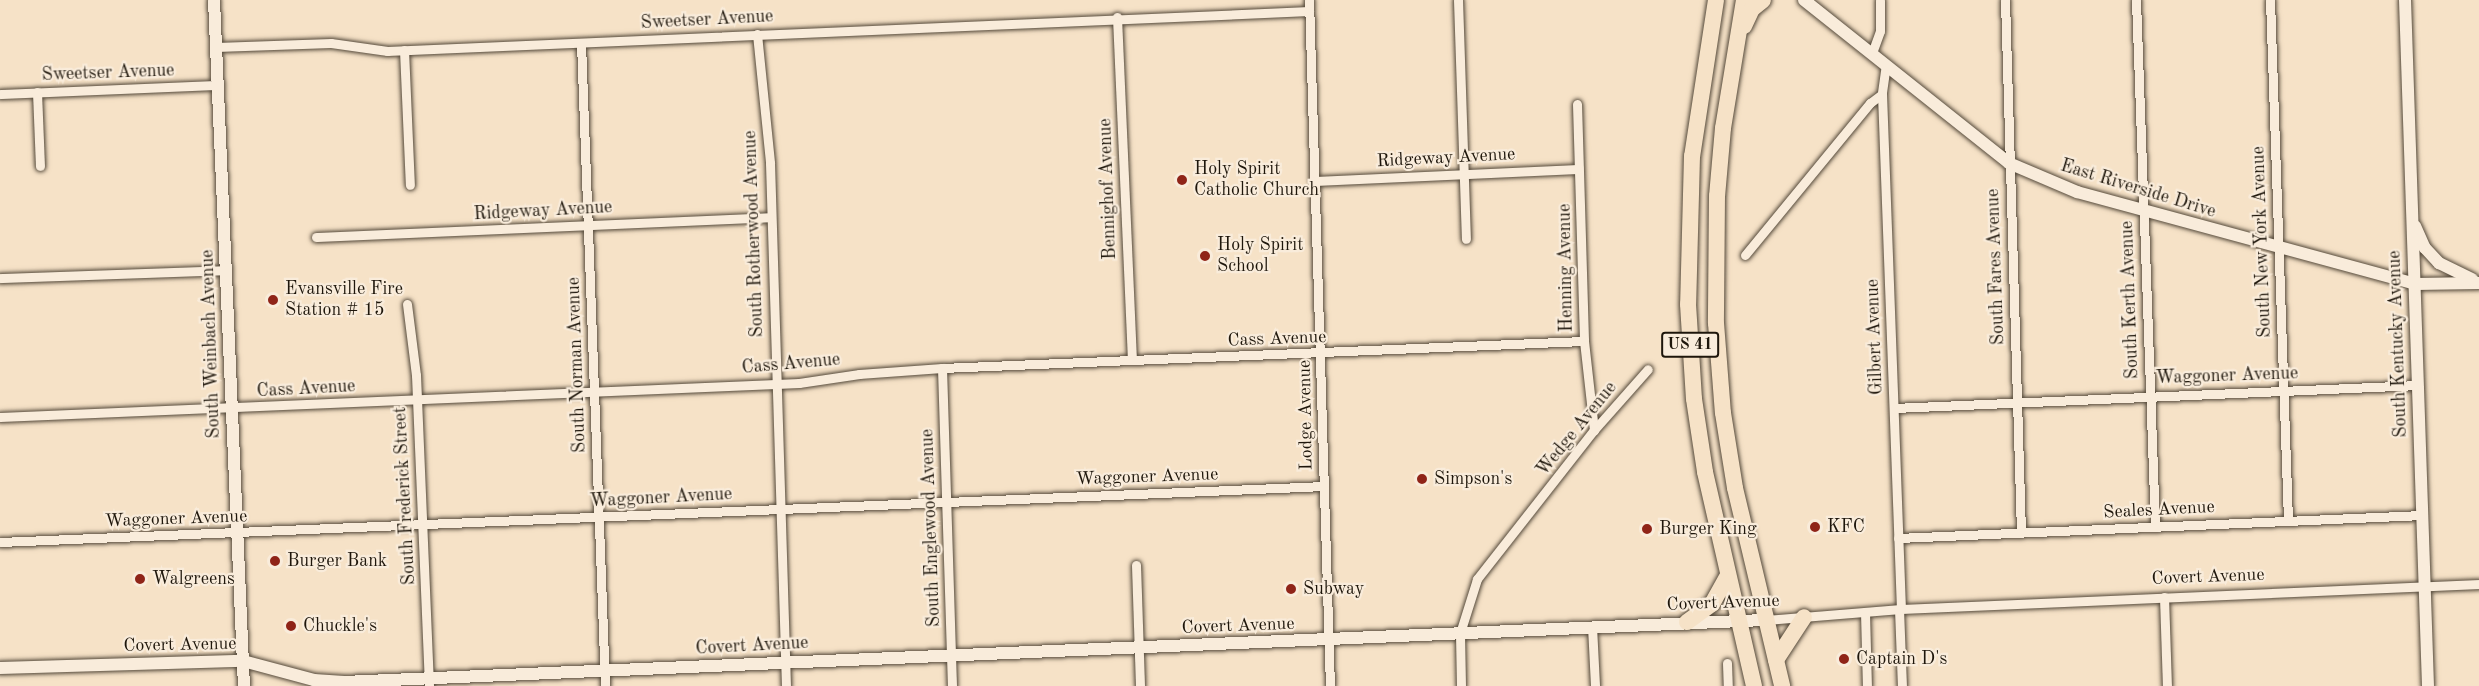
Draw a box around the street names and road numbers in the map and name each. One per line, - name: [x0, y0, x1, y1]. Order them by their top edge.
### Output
- street label: Sweetser Avenue: [640, 6, 774, 34]
- street label: Sweetser Avenue: [41, 60, 175, 86]
- street label: Bennighof Avenue: [1095, 118, 1121, 260]
- street label: South Rotherwood Avenue: [740, 130, 768, 338]
- street label: Ridgeway Avenue: [1376, 144, 1516, 172]
- street label: South New York Avenue: [2248, 146, 2276, 338]
- street label: East Riverside Drive: [2058, 155, 2218, 223]
- street label: South Fares Avenue: [1982, 188, 2010, 346]
- street label: Ridgeway Avenue: [473, 197, 613, 225]
- street label: Henning Avenue: [1554, 204, 1578, 332]
- street label: South Kerth Avenue: [2116, 220, 2144, 380]
- street label: South Weinbach Avenue: [197, 249, 225, 439]
- street label: South Kentucky Avenue: [2384, 250, 2412, 438]
- street label: South Norman Avenue: [563, 277, 591, 453]
- street label: Gilbert Avenue: [1862, 279, 1888, 395]
- street label: Cass Avenue: [1227, 326, 1327, 352]
- road number: US 41: [1660, 332, 1720, 358]
- street label: Cass Avenue: [741, 349, 841, 379]
- street label: Lodge Avenue: [1294, 360, 1318, 470]
- street label: Waggoner Avenue: [2155, 363, 2299, 389]
- street label: Cass Avenue: [256, 376, 356, 402]
- street label: Wedge Avenue: [1532, 377, 1622, 481]
- street label: South Frederick Street: [390, 406, 420, 586]
- street label: South Englewood Avenue: [917, 428, 945, 628]
- street label: Waggoner Avenue: [1075, 464, 1219, 490]
- street label: Waggoner Avenue: [589, 483, 733, 513]
- street label: Seales Avenue: [2103, 496, 2215, 524]
- street label: Waggoner Avenue: [104, 506, 248, 532]
- street label: Covert Avenue: [2151, 564, 2265, 590]
- street label: Covert Avenue: [1666, 590, 1780, 616]
- street label: Covert Avenue: [1181, 613, 1295, 639]
- street label: Covert Avenue: [695, 632, 809, 660]
- street label: Covert Avenue: [123, 633, 237, 657]

